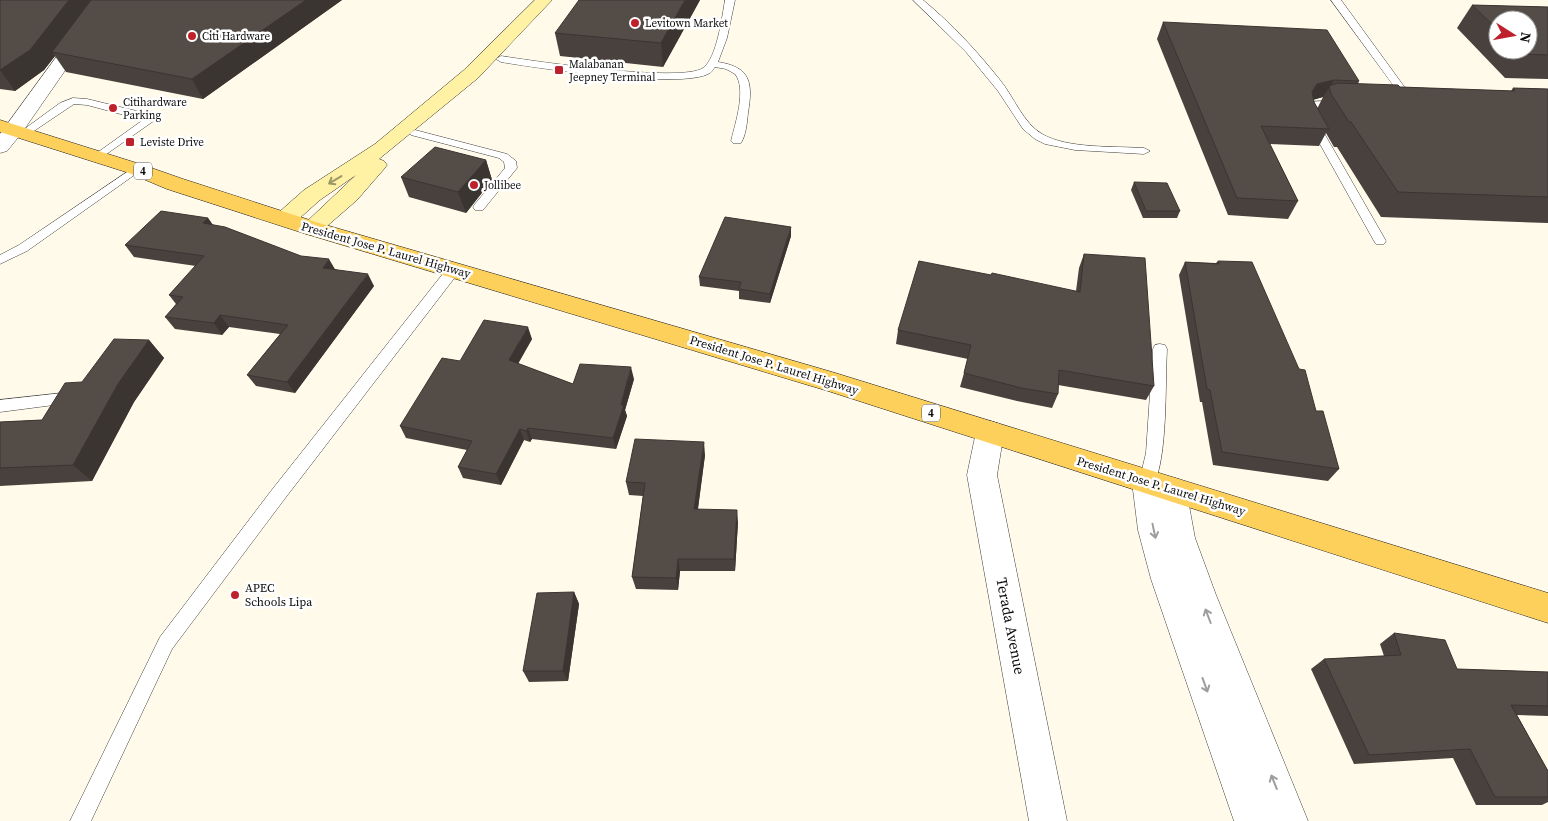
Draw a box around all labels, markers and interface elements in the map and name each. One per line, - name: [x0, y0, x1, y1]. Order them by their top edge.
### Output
- north arrow: [1488, 10, 1538, 60]
- place label: Levitown Market: [645, 16, 728, 31]
- marker: Levitown Market: [629, 17, 641, 29]
- place label: Citi Hardware: [202, 29, 271, 44]
- marker: Citi Hardware: [186, 30, 198, 42]
- text: N: [1515, 31, 1537, 44]
- place label: Malabanan Jeepney Terminal: [568, 57, 655, 85]
- marker: Malabanan Jeepney Terminal: [553, 64, 565, 76]
- place label: Citihardware Parking: [123, 95, 187, 123]
- marker: Citihardware Parking: [107, 102, 119, 114]
- place label: Leviste Drive: [140, 135, 204, 150]
- marker: Leviste Drive: [124, 136, 136, 148]
- road number: 4: [134, 162, 152, 180]
- one-way arrow: [329, 175, 343, 185]
- place label: Jollibee: [483, 178, 522, 193]
- marker: Jollibee: [468, 179, 480, 191]
- street label: President Jose P. Laurel Highway: [299, 218, 473, 282]
- street label: President Jose P. Laurel Highway: [688, 332, 861, 399]
- road number: 4: [922, 404, 940, 422]
- street label: President Jose P. Laurel Highway: [1075, 453, 1248, 520]
- one-way arrow: [1149, 522, 1159, 538]
- street label: Terada Avenue: [991, 576, 1031, 677]
- place label: APEC Schools Lipa: [245, 580, 313, 610]
- marker: APEC Schools Lipa: [229, 589, 241, 601]
- one-way arrow: [1203, 609, 1212, 624]
- one-way arrow: [1201, 677, 1210, 692]
- one-way arrow: [1269, 775, 1278, 790]

